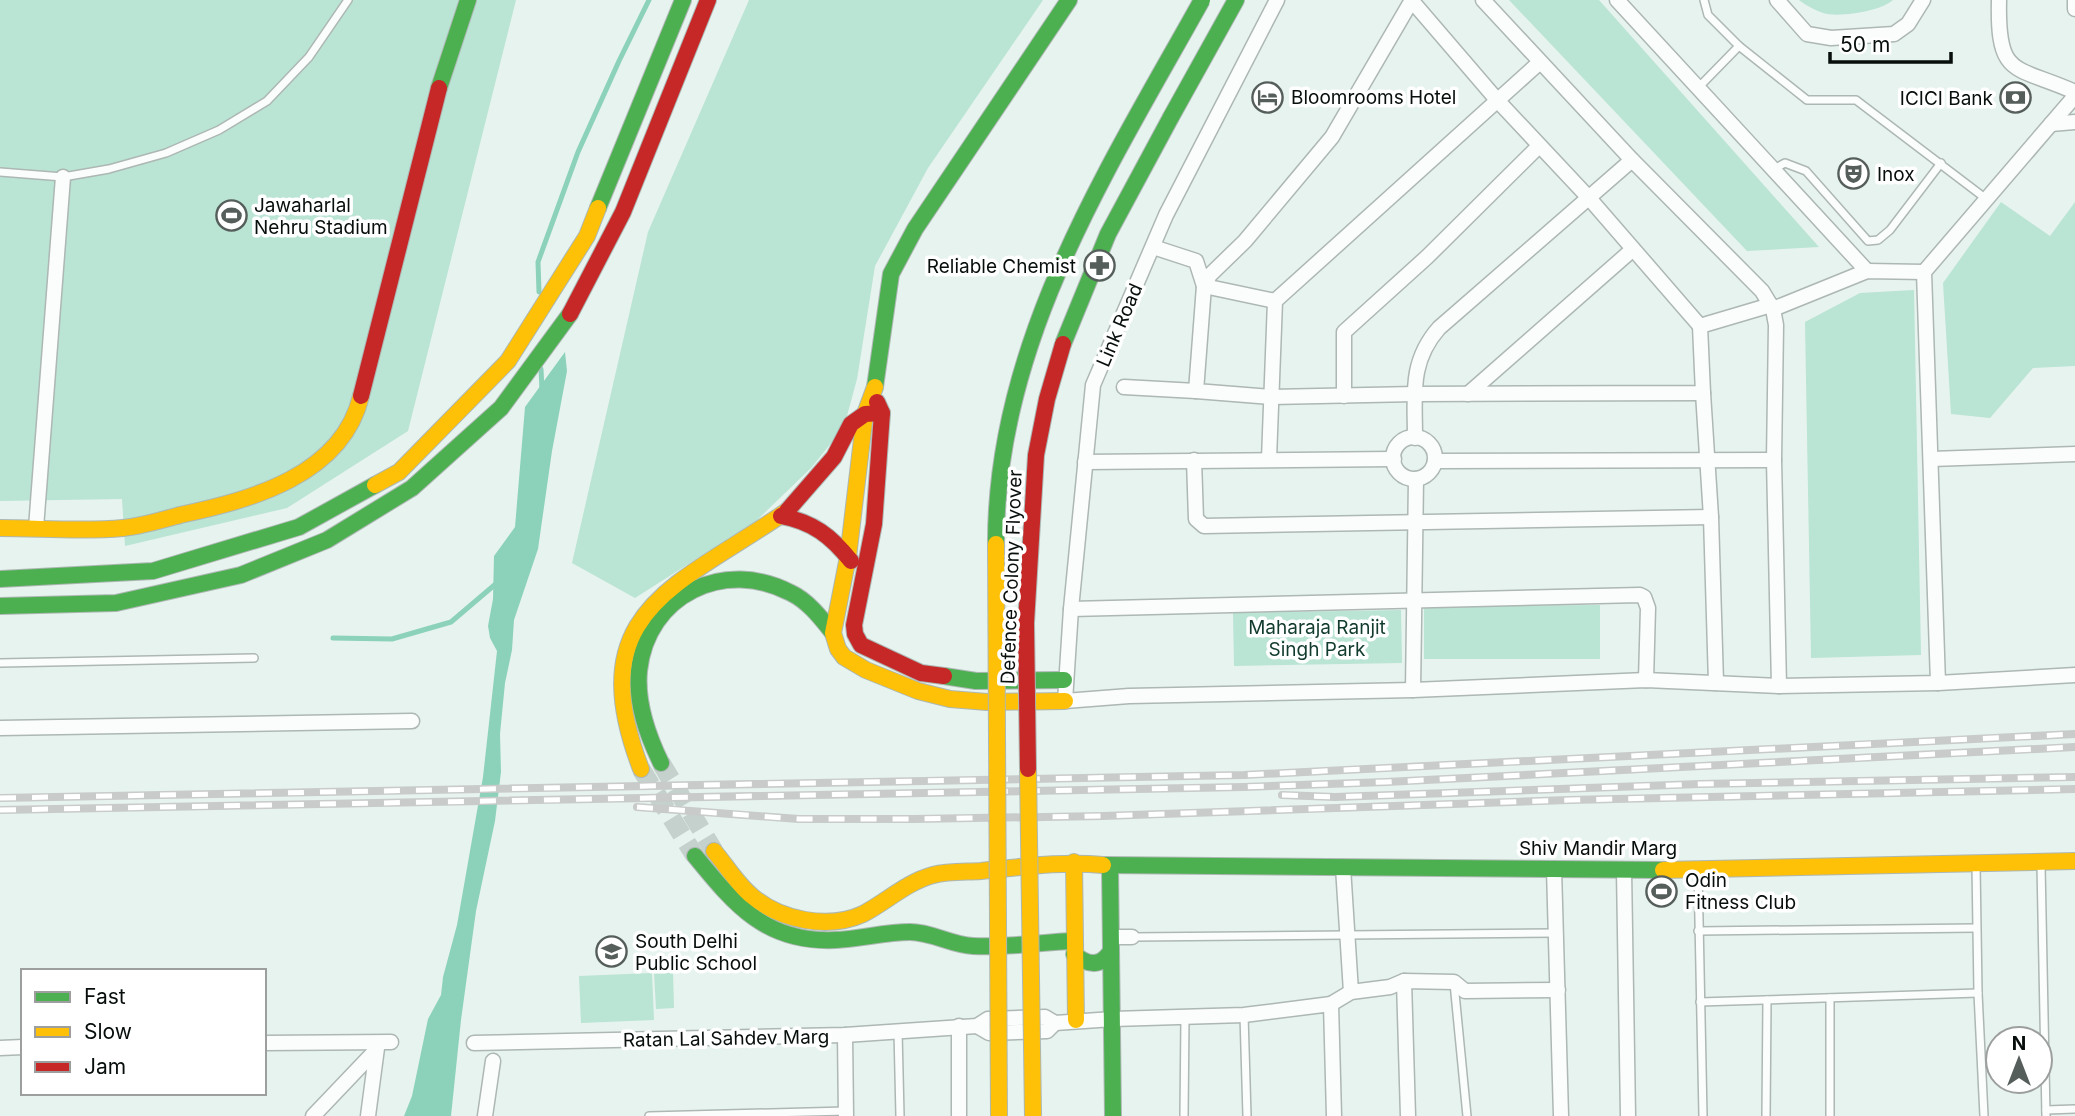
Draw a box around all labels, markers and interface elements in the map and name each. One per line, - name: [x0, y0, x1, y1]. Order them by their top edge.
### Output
- scale bar: [1830, 21, 1951, 65]
- text: 50 m: [1840, 32, 1890, 57]
- hotel icon: Bloomrooms Hotel: [1251, 80, 1285, 114]
- bank icon: ICICI Bank: [1999, 81, 2033, 115]
- place label: Bloomrooms Hotel: [1291, 86, 1456, 109]
- place label: ICICI Bank: [1900, 87, 1994, 110]
- theatre icon: Inox: [1837, 157, 1871, 191]
- place label: Inox: [1877, 163, 1915, 186]
- place label: Jawaharlal Nehru Stadium: [254, 194, 388, 239]
- sports icon: Jawaharlal Nehru Stadium: [214, 199, 248, 233]
- pharmacy icon: Reliable Chemist: [1082, 249, 1116, 283]
- place label: Reliable Chemist: [927, 255, 1076, 278]
- street label: Link Road: [1092, 280, 1147, 370]
- street label: Defence Colony Flyover: [996, 469, 1027, 685]
- park label: Maharaja Ranjit Singh Park: [1248, 616, 1386, 661]
- street label: Shiv Mandir Marg: [1519, 837, 1677, 860]
- place label: Odin Fitness Club: [1685, 869, 1796, 914]
- sports icon: Odin Fitness Club: [1645, 874, 1679, 908]
- place label: South Delhi Public School: [635, 930, 757, 975]
- school or university icon: South Delhi Public School: [595, 935, 629, 969]
- legend: [21, 969, 266, 1095]
- text: Fast: [84, 984, 126, 1009]
- text: Slow: [84, 1019, 132, 1044]
- street label: Ratan Lal Sahdev Marg: [623, 1025, 829, 1052]
- north arrow: [1984, 1025, 2054, 1095]
- text: N: [2012, 1032, 2026, 1055]
- text: Jam: [84, 1054, 126, 1079]

